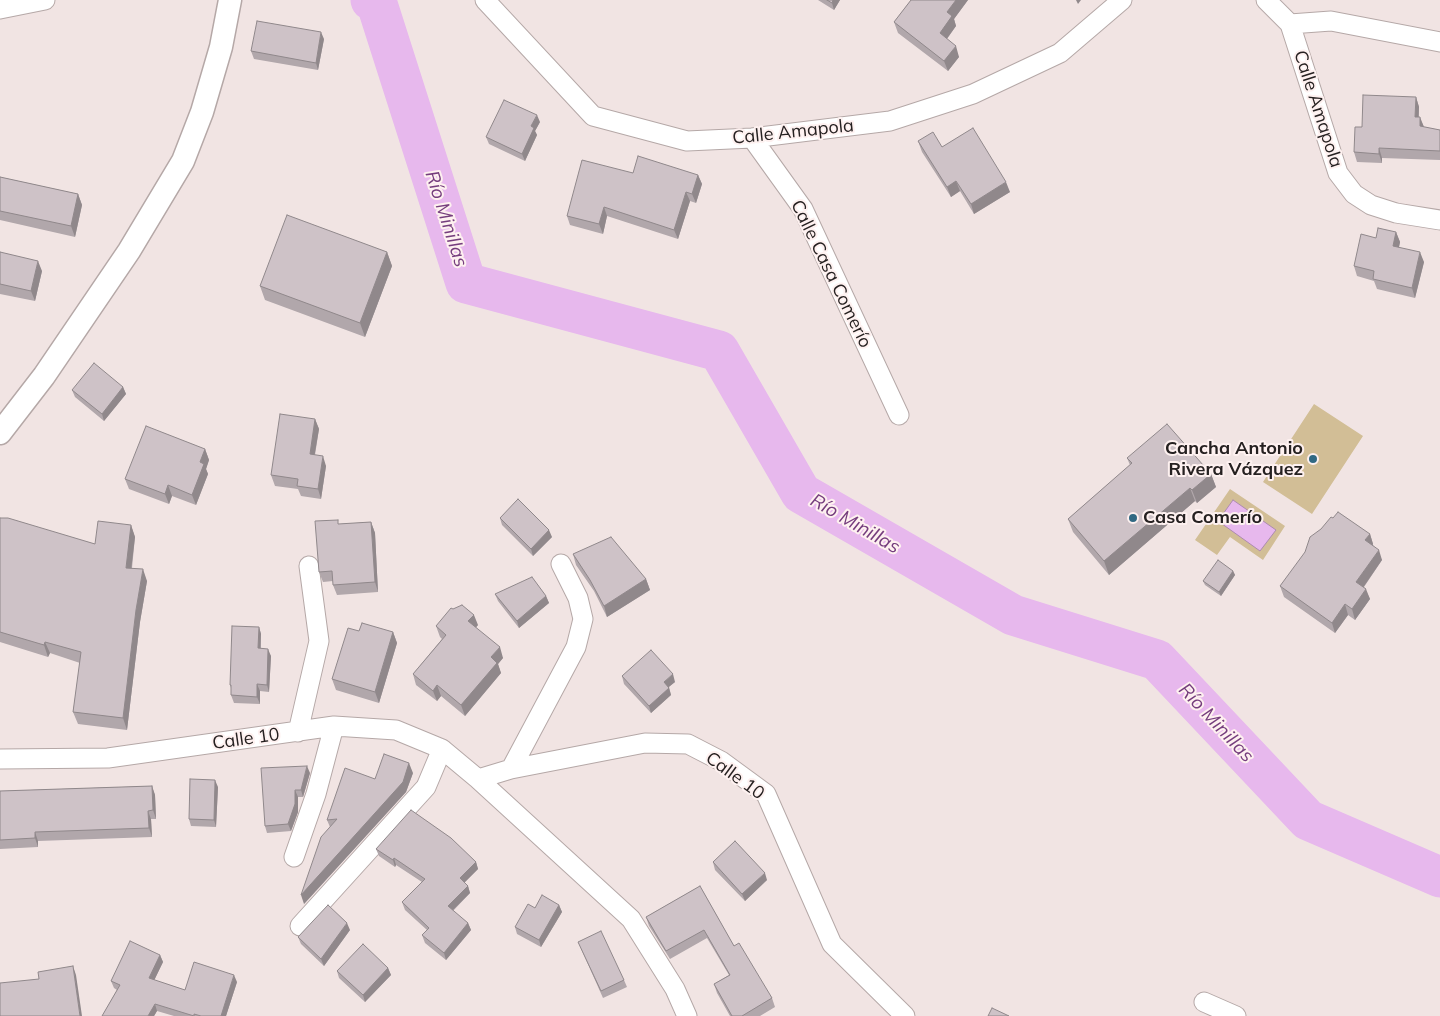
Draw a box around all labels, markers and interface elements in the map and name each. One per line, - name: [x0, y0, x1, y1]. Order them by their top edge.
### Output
- street label: Calle Amapola: [1289, 48, 1347, 170]
- street label: Calle Amapola: [731, 115, 855, 149]
- water label: Río Minillas: [420, 168, 472, 270]
- street label: Calle Casa Comerío: [786, 197, 876, 351]
- place label: Cancha Antonio Rivera Vázquez: [1165, 438, 1303, 480]
- marker: Cancha Antonio Rivera Vázquez: [1307, 453, 1319, 465]
- water label: Río Minillas: [806, 489, 904, 559]
- place label: Casa Comerío: [1143, 507, 1262, 529]
- marker: Casa Comerío: [1127, 512, 1139, 524]
- water label: Río Minillas: [1174, 679, 1258, 767]
- street label: Calle 10: [211, 724, 281, 754]
- street label: Calle 10: [701, 747, 769, 805]

